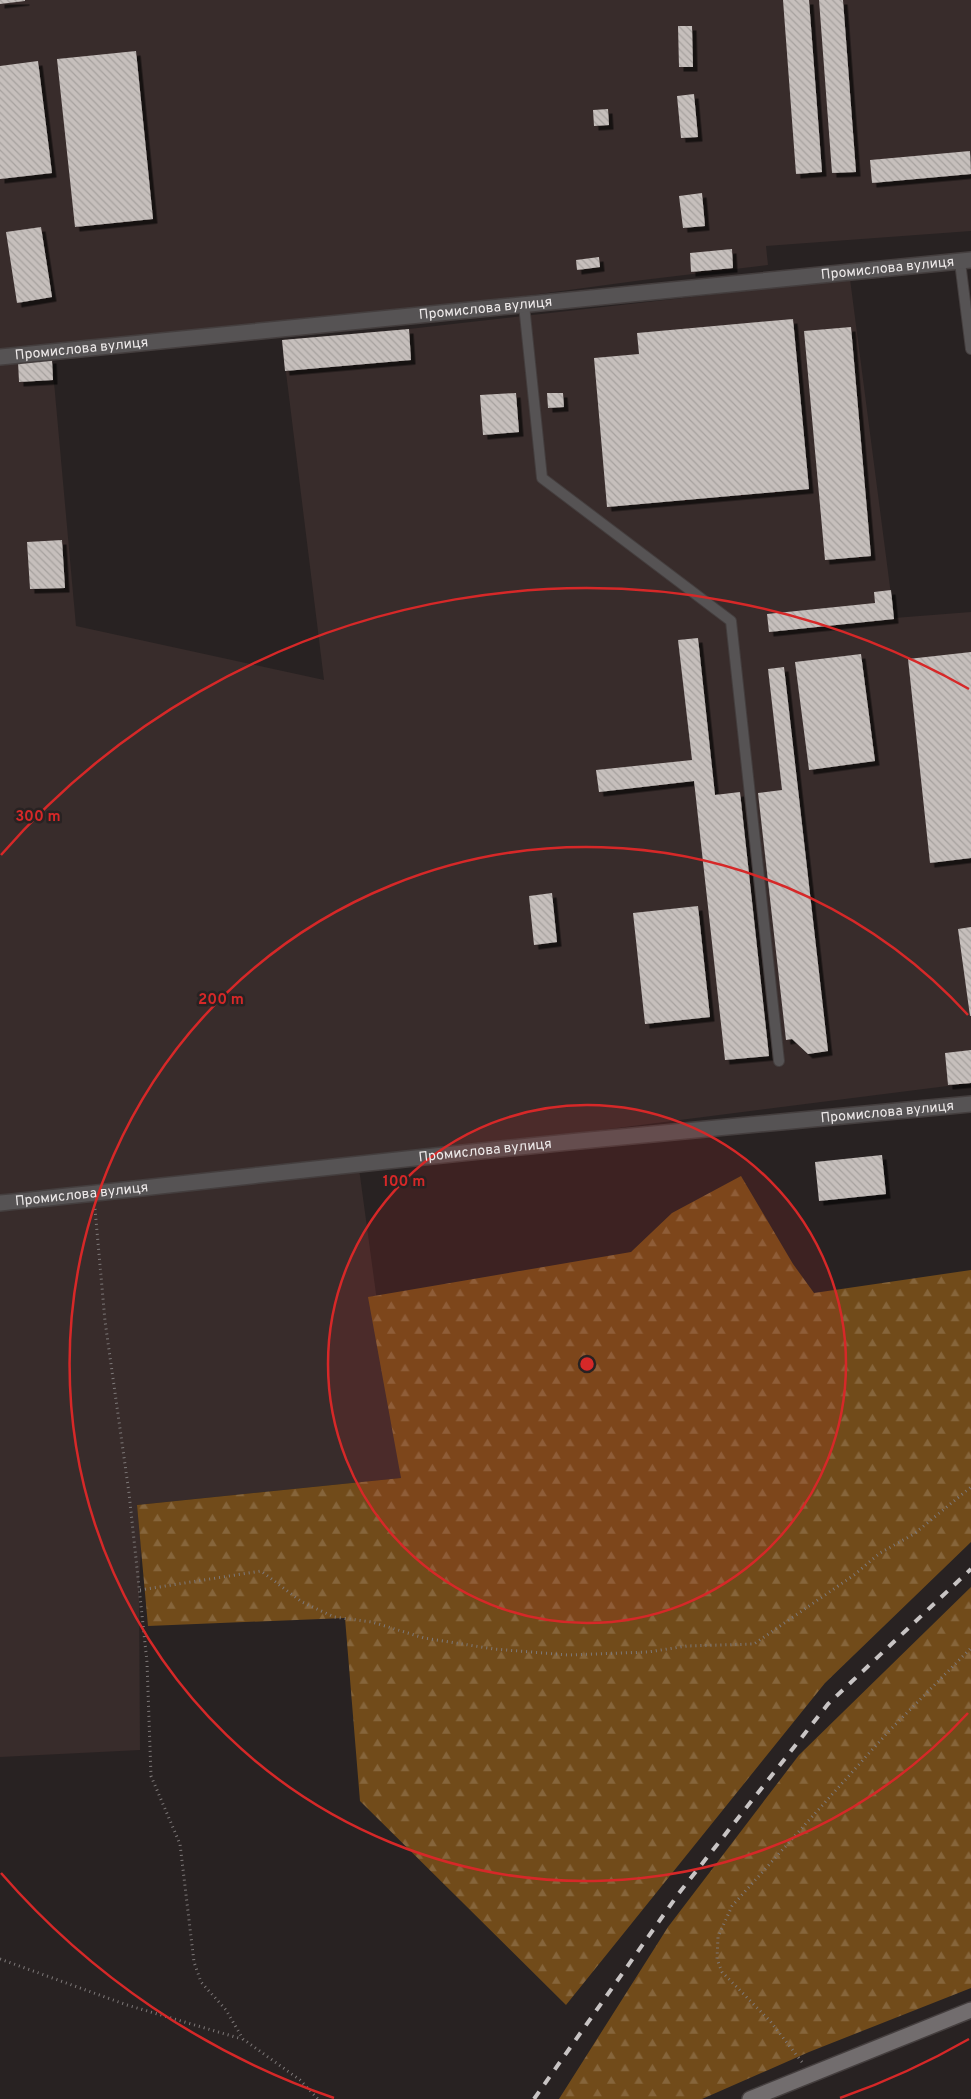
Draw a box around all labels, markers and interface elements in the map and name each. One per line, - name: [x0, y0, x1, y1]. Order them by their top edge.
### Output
- street label: Промислова вулиця: [820, 253, 955, 283]
- street label: Промислова вулиця: [418, 293, 553, 324]
- street label: Промислова вулиця: [14, 334, 149, 364]
- text: 300 m: [15, 808, 61, 827]
- text: 200 m: [198, 991, 244, 1010]
- street label: Промислова вулиця: [820, 1097, 955, 1127]
- street label: Промислова вулиця: [418, 1135, 553, 1166]
- text: 100 m: [383, 1173, 425, 1192]
- street label: Промислова вулиця: [14, 1179, 149, 1210]
- centre of rings: [578, 1355, 596, 1373]

